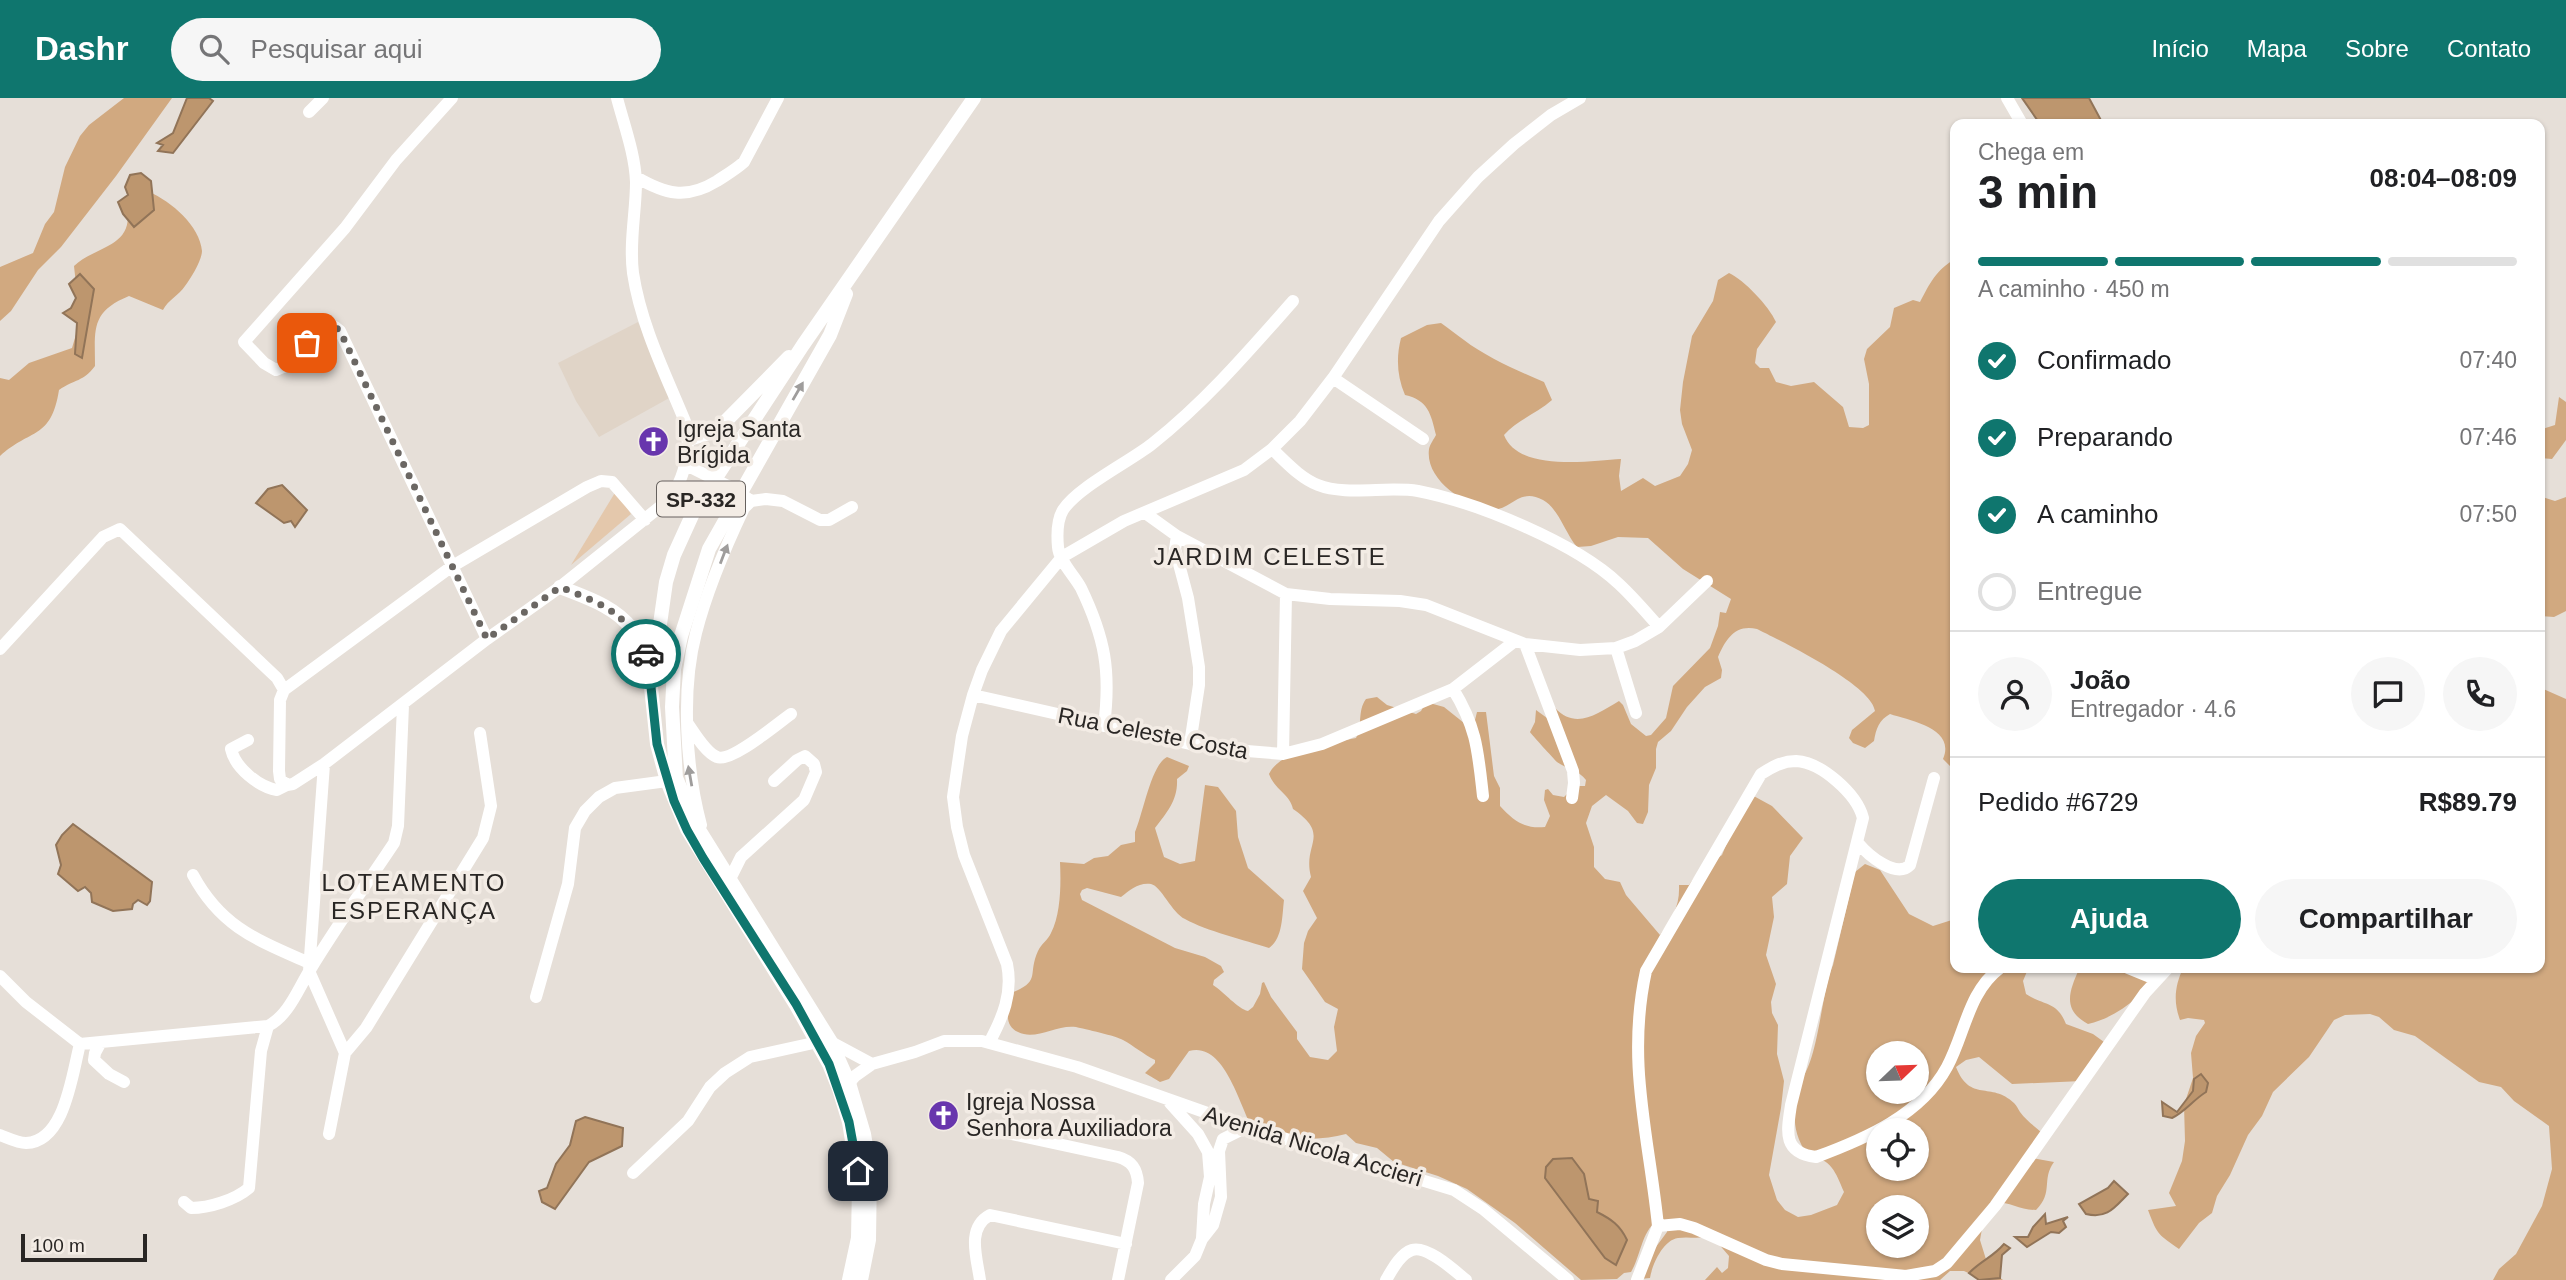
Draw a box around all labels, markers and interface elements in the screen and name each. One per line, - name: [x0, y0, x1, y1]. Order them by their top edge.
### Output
- search box: [171, 18, 661, 81]
- text: Dashr: [35, 30, 129, 67]
- icon: search: [195, 30, 233, 68]
- text: Pesquisar aqui: [251, 34, 423, 64]
- text: Início: [2151, 35, 2209, 62]
- text: Mapa: [2247, 35, 2307, 62]
- text: Sobre: [2345, 35, 2409, 62]
- text: Contato: [2447, 35, 2531, 62]
- text: Chega em: [1978, 139, 2084, 165]
- text: 08:04–08:09: [2370, 163, 2517, 193]
- text: 3 min: [1978, 166, 2098, 218]
- text: A caminho · 450 m: [1978, 276, 2170, 302]
- pin: [277, 313, 337, 373]
- icon: bag: [288, 324, 326, 362]
- icon: check: [1978, 342, 2016, 380]
- text: Confirmado: [2037, 345, 2171, 375]
- text: 07:40: [2459, 347, 2517, 373]
- one-way arrow: [792, 382, 804, 401]
- place label: Igreja Santa Brígida: [677, 416, 801, 468]
- icon: check: [1978, 419, 2016, 457]
- text: Preparando: [2037, 422, 2173, 452]
- text: 07:46: [2459, 424, 2517, 450]
- church icon: Igreja Santa Brígida: [637, 425, 671, 459]
- road number: SP-332: [657, 482, 745, 516]
- icon: check: [1978, 496, 2016, 534]
- text: A caminho: [2037, 499, 2158, 529]
- text: 07:50: [2459, 501, 2517, 527]
- one-way arrow: [718, 543, 729, 564]
- district label: JARDIM CELESTE: [1153, 543, 1387, 570]
- text: Entregue: [2037, 576, 2143, 606]
- courier: [611, 619, 681, 689]
- icon: car: [627, 635, 665, 673]
- button: person: [1978, 657, 2052, 731]
- button: chat: [2351, 657, 2425, 731]
- button: phone: [2443, 657, 2517, 731]
- text: João: [2070, 665, 2131, 695]
- text: Entregador · 4.6: [2070, 696, 2236, 722]
- street label: Rua Celeste Costa: [1056, 702, 1250, 764]
- one-way arrow: [685, 765, 696, 787]
- text: Pedido #6729: [1978, 787, 2138, 817]
- text: R$89.79: [2419, 787, 2517, 817]
- district label: LOTEAMENTO ESPERANÇA: [322, 869, 506, 924]
- button: Ajuda: [1978, 879, 2241, 959]
- button: Compartilhar: [2255, 879, 2517, 959]
- north arrow: [1866, 1041, 1928, 1104]
- map controls: [1866, 1041, 1929, 1258]
- place label: Igreja Nossa Senhora Auxiliadora: [966, 1089, 1172, 1141]
- church icon: Igreja Nossa Senhora Auxiliadora: [926, 1098, 960, 1132]
- street label: Avenida Nicola Accieri: [1201, 1100, 1425, 1192]
- button: locate: [1866, 1118, 1929, 1181]
- pin: [828, 1141, 888, 1201]
- icon: home: [839, 1152, 877, 1190]
- button: layers: [1866, 1195, 1929, 1258]
- scale bar: [21, 1231, 147, 1263]
- text: 100 m: [32, 1235, 85, 1256]

